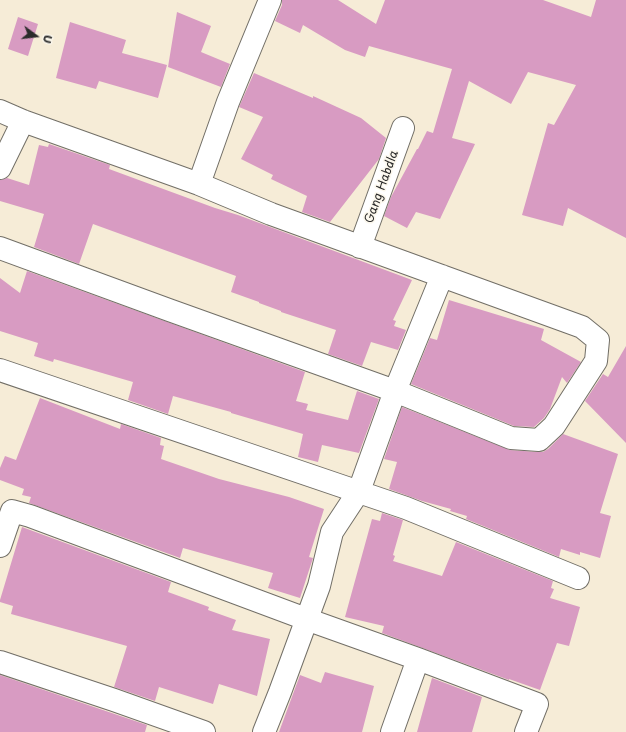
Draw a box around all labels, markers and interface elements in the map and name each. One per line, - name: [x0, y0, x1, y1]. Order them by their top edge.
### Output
- north arrow: [16, 16, 56, 56]
- text: U: [39, 33, 57, 45]
- street label: Gang Habdla: [362, 149, 402, 225]

